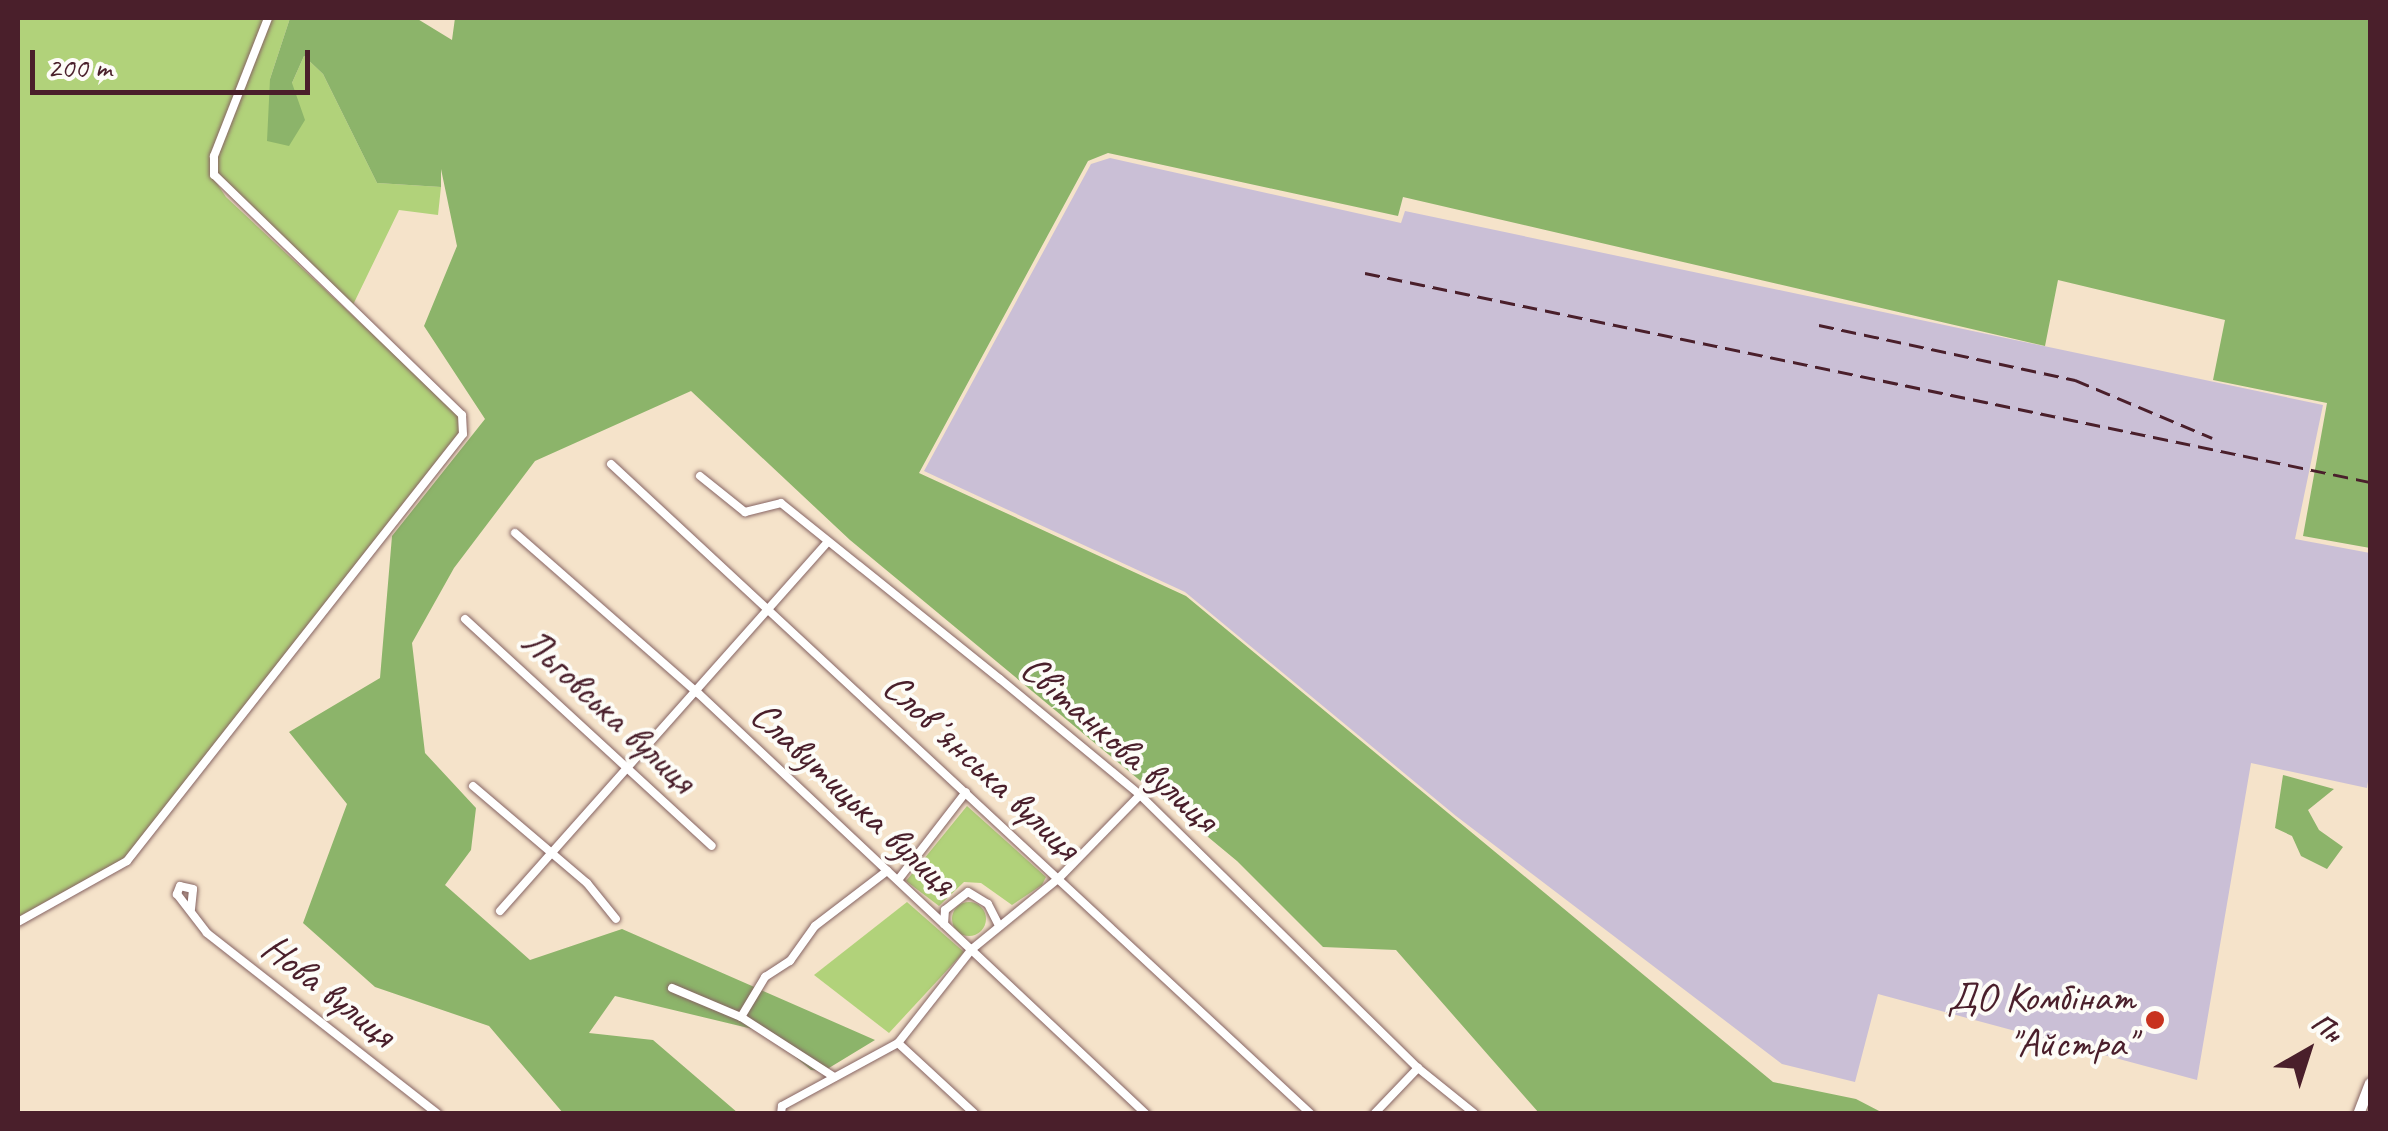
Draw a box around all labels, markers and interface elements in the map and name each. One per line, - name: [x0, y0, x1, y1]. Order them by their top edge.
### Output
- scale bar: [35, 30, 315, 92]
- text: 200 m: [47, 48, 112, 86]
- street label: Льговська вулиця: [510, 616, 708, 804]
- street label: Світанкова вулиця: [1012, 644, 1228, 842]
- street label: Словʼянська вулиця: [872, 661, 1092, 871]
- street label: Славутицька вулиця: [740, 690, 968, 906]
- street label: Нова вулиця: [251, 922, 407, 1058]
- place label: ДО Комбінат "Айстра": [1947, 973, 2135, 1067]
- north arrow: [2258, 1001, 2358, 1101]
- text: Пн: [2305, 1004, 2350, 1050]
- marker: ДО Комбінат "Айстра": [2144, 1009, 2166, 1031]

